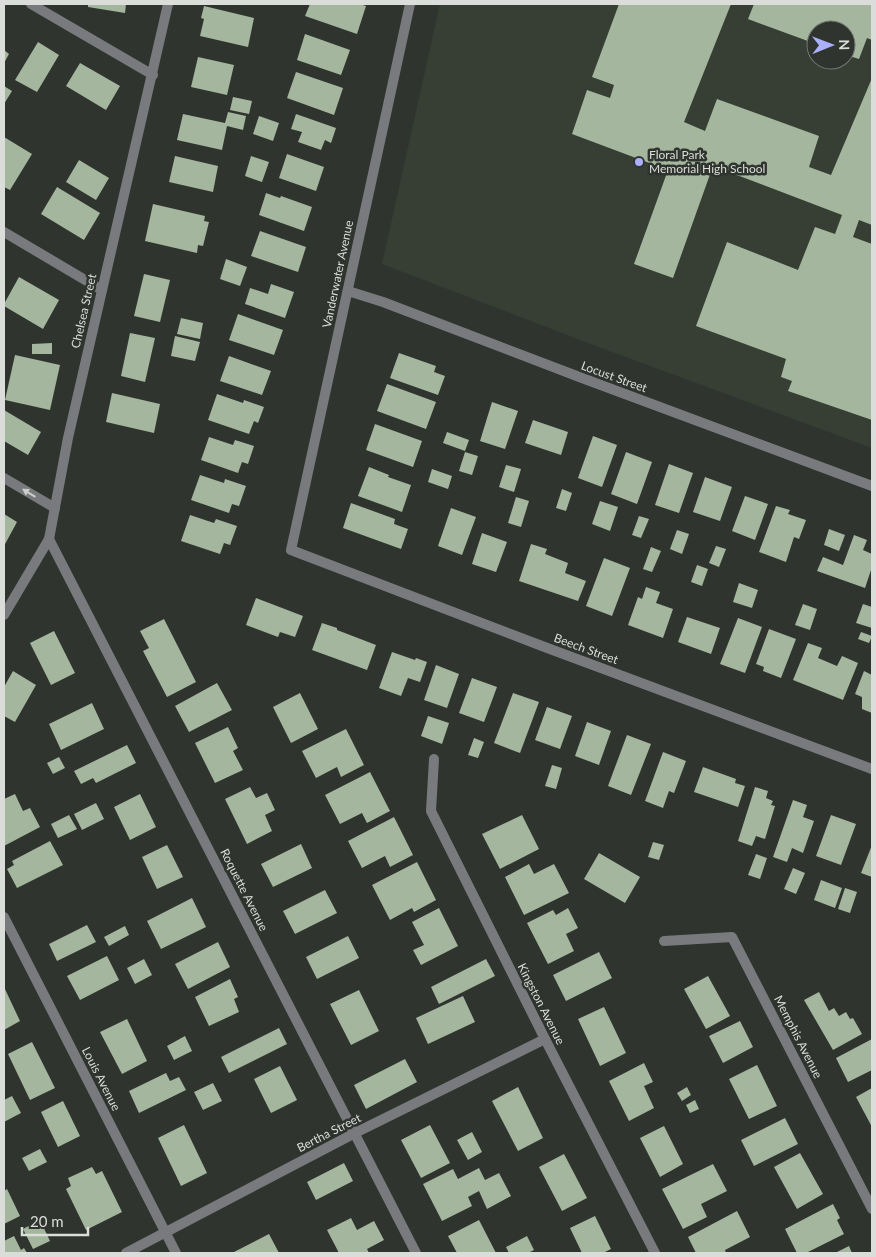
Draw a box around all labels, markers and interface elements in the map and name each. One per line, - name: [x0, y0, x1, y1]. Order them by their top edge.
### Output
- north arrow: [806, 20, 856, 70]
- text: N: [836, 39, 853, 50]
- place label: Floral Park Memorial High School: [649, 147, 765, 176]
- marker: Floral Park Memorial High School: [633, 156, 645, 168]
- street label: Vanderwater Avenue: [319, 219, 356, 329]
- street label: Chelsea Street: [68, 271, 100, 350]
- street label: Locust Street: [579, 358, 650, 396]
- one-way arrow: [23, 489, 36, 498]
- street label: Beech Street: [552, 630, 621, 667]
- street label: Roquette Avenue: [217, 846, 272, 934]
- street label: Kingston Avenue: [515, 961, 568, 1047]
- street label: Memphis Avenue: [771, 993, 826, 1081]
- street label: Louis Avenue: [79, 1044, 124, 1113]
- street label: Bertha Street: [294, 1110, 364, 1155]
- scale bar: [22, 1204, 89, 1236]
- text: 20 m: [30, 1212, 64, 1230]

